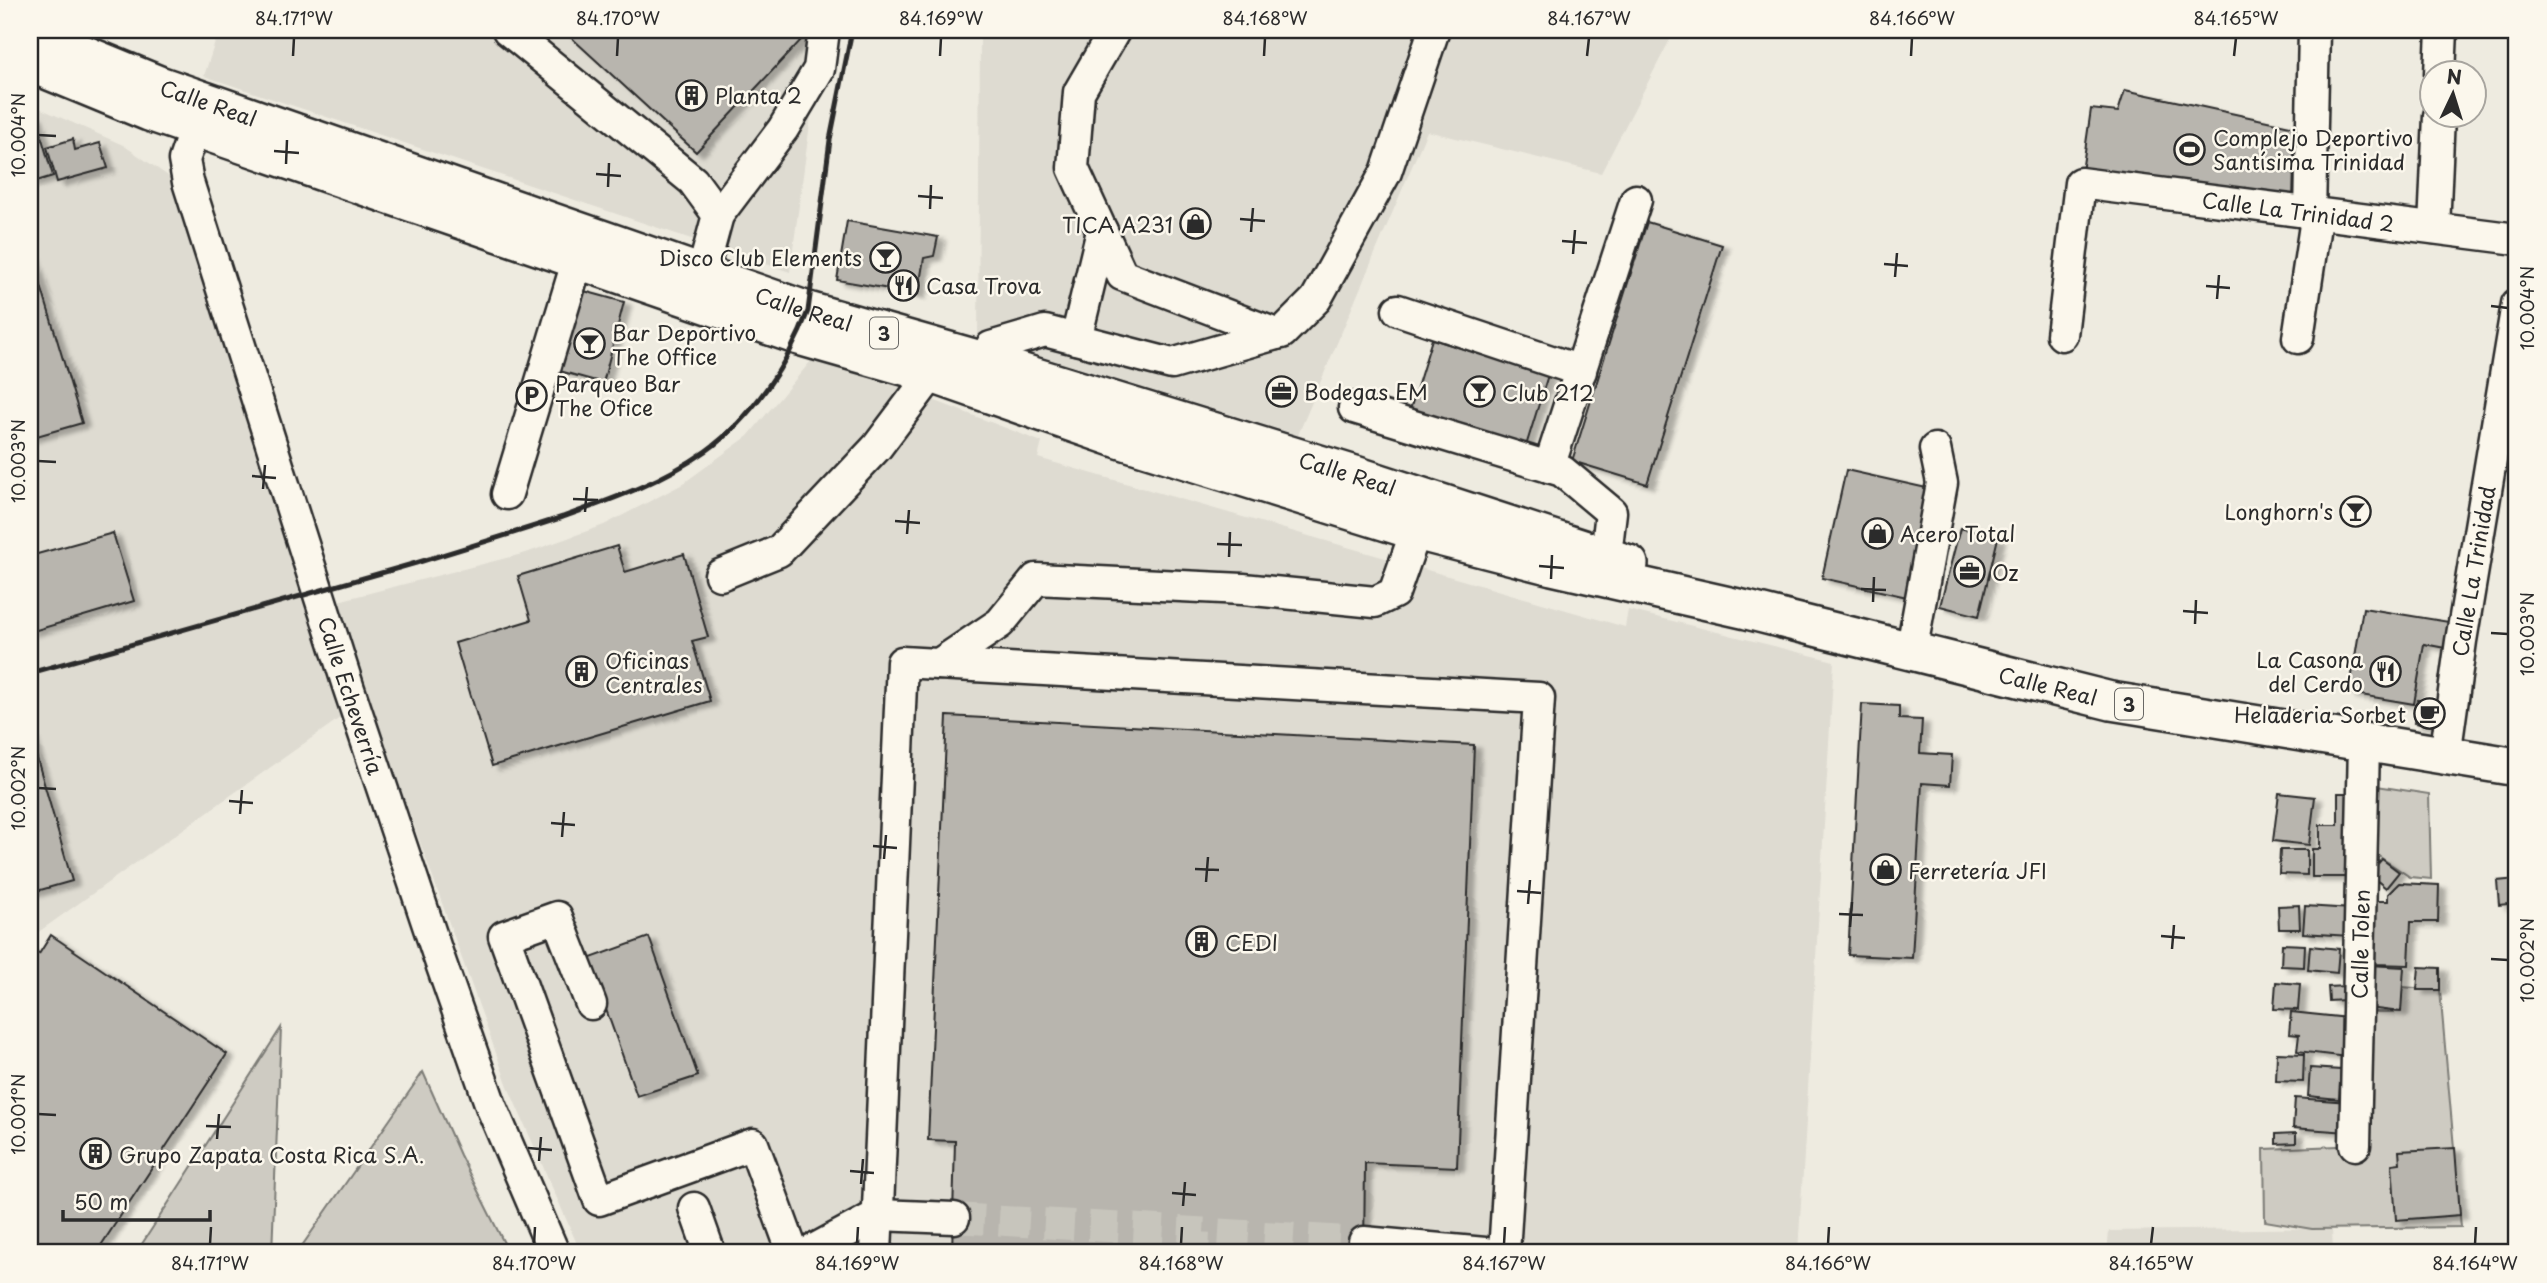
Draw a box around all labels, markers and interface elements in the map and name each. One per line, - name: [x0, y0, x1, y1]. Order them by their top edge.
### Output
- text: 84.171°W: [255, 4, 334, 31]
- text: 84.170°W: [576, 4, 661, 31]
- text: 84.169°W: [899, 4, 984, 31]
- text: 84.168°W: [1223, 4, 1308, 31]
- text: 84.167°W: [1547, 4, 1631, 31]
- text: 84.166°W: [1869, 4, 1955, 31]
- text: 84.165°W: [2194, 4, 2279, 31]
- north arrow: [2418, 60, 2488, 130]
- text: N: [2446, 62, 2463, 91]
- street label: Calle Real: [156, 71, 261, 134]
- building icon: Planta 2: [675, 78, 709, 112]
- place label: Planta 2: [715, 79, 802, 111]
- text: 10.004°N: [4, 93, 31, 177]
- place label: Complejo Deportivo Santísima Trinidad: [2213, 121, 2413, 177]
- sports icon: Complejo Deportivo Santísima Trinidad: [2173, 132, 2207, 166]
- street label: Calle La Trinidad 2: [2200, 183, 2396, 239]
- shop icon: TICA A231: [1179, 207, 1213, 241]
- place label: TICA A231: [1062, 208, 1173, 240]
- bar icon: Disco Club Elements: [868, 240, 902, 274]
- place label: Disco Club Elements: [658, 241, 862, 273]
- text: 10.004°N: [2513, 266, 2540, 350]
- restaurant icon: Casa Trova: [886, 268, 920, 302]
- place label: Casa Trova: [926, 269, 1041, 301]
- street label: Calle Real: [751, 278, 856, 339]
- place label: Bar Deportivo The Office: [612, 316, 756, 372]
- road number: 3: [870, 318, 898, 348]
- bar icon: Bar Deportivo The Office: [572, 327, 606, 361]
- place label: Parqueo Bar The Ofice: [555, 367, 681, 423]
- office icon: Bodegas EM: [1264, 374, 1298, 408]
- place label: Bodegas EM: [1304, 375, 1428, 407]
- bar icon: Club 212: [1462, 375, 1496, 409]
- place label: Club 212: [1502, 376, 1594, 408]
- parking icon: Parqueo Bar The Ofice: [515, 378, 549, 412]
- text: 10.003°N: [4, 419, 31, 503]
- street label: Calle Real: [1295, 443, 1400, 503]
- street label: Calle La Trinidad: [2443, 483, 2503, 659]
- bar icon: Longhorn's: [2339, 494, 2373, 528]
- place label: Longhorn's: [2224, 495, 2333, 527]
- shop icon: Acero Total: [1860, 516, 1894, 550]
- place label: Acero Total: [1900, 517, 2015, 549]
- office icon: Oz: [1952, 555, 1986, 589]
- place label: Oz: [1992, 556, 2019, 588]
- text: 10.003°N: [2513, 592, 2540, 676]
- street label: Calle Echeverría: [311, 612, 393, 779]
- place label: La Casona del Cerdo: [2256, 643, 2363, 699]
- place label: Oficinas Centrales: [605, 644, 703, 700]
- restaurant icon: La Casona del Cerdo: [2369, 654, 2403, 688]
- building icon: Oficinas Centrales: [565, 655, 599, 689]
- street label: Calle Real: [1995, 658, 2101, 713]
- road number: 3: [2115, 688, 2143, 720]
- cafe icon: Heladeria Sorbet: [2412, 697, 2446, 731]
- place label: Heladeria Sorbet: [2234, 698, 2406, 730]
- text: 10.002°N: [4, 746, 31, 830]
- shop icon: Ferretería JFI: [1868, 853, 1902, 887]
- place label: Ferretería JFI: [1908, 854, 2047, 886]
- street label: Calle Tolen: [2342, 889, 2377, 999]
- text: 10.002°N: [2513, 918, 2540, 1002]
- building icon: CEDI: [1185, 925, 1219, 959]
- place label: CEDI: [1225, 926, 1278, 958]
- text: 10.001°N: [4, 1073, 31, 1155]
- building icon: Grupo Zapata Costa Rica S.A.: [79, 1137, 113, 1171]
- place label: Grupo Zapata Costa Rica S.A.: [119, 1138, 424, 1170]
- scale bar: [63, 1178, 210, 1222]
- text: 50 m: [74, 1185, 128, 1217]
- text: 84.171°W: [171, 1249, 250, 1276]
- text: 84.170°W: [492, 1249, 577, 1276]
- text: 84.169°W: [815, 1249, 900, 1276]
- text: 84.168°W: [1139, 1249, 1224, 1276]
- text: 84.167°W: [1462, 1249, 1546, 1276]
- text: 84.166°W: [1785, 1249, 1871, 1276]
- text: 84.165°W: [2109, 1249, 2194, 1276]
- text: 84.164°W: [2432, 1249, 2518, 1276]

